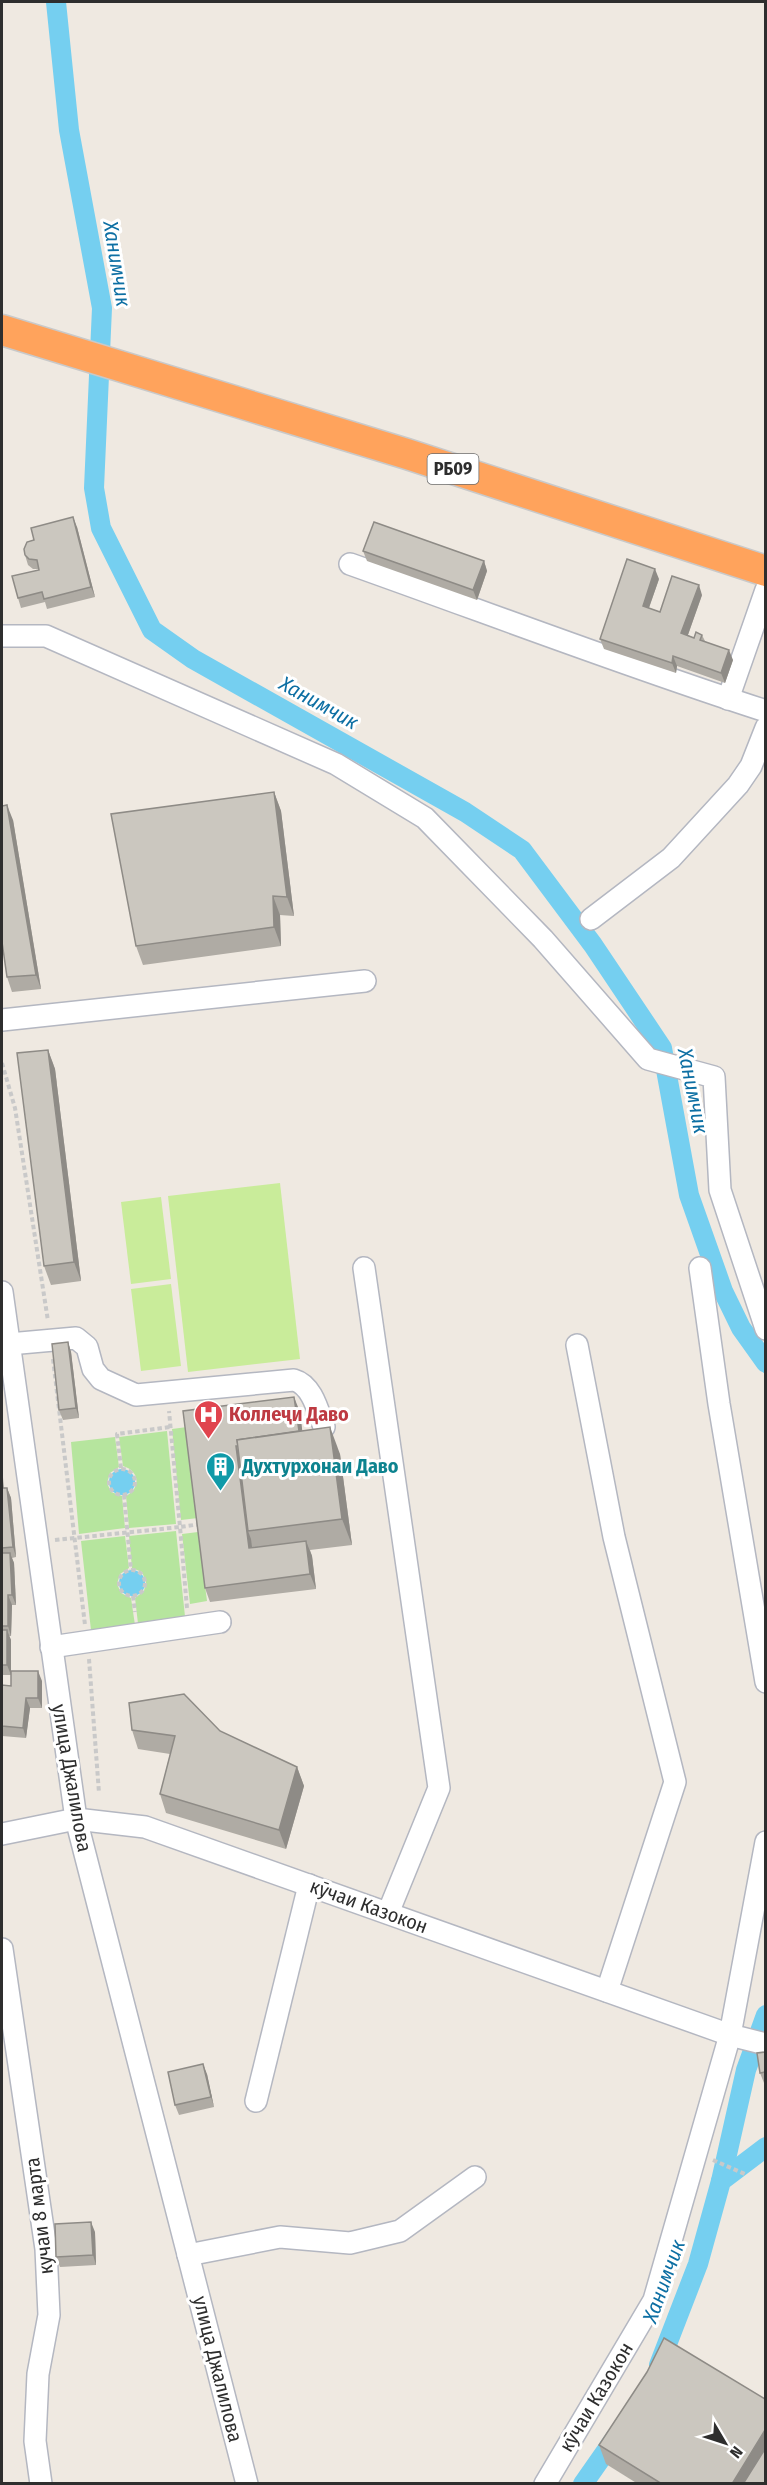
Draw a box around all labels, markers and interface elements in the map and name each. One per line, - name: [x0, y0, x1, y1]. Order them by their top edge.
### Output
- water label: Ханимчик: [97, 218, 137, 309]
- road number: РБ09: [428, 454, 478, 484]
- water label: Ханимчик: [274, 670, 363, 735]
- water label: Ханимчик: [672, 1045, 714, 1136]
- hospital icon: Коллеҷи Даво: [192, 1398, 224, 1440]
- place label: Коллеҷи Даво: [229, 1402, 349, 1426]
- building icon: Духтурхонаи Даво: [205, 1450, 237, 1492]
- place label: Духтурхонаи Даво: [241, 1454, 399, 1478]
- street label: улица Джалилова: [47, 1702, 97, 1854]
- street label: кӯчаи Казокон: [307, 1874, 431, 1938]
- street label: кучаи 8 марта: [20, 2156, 58, 2276]
- water label: Ханимчик: [637, 2236, 691, 2327]
- street label: улица Джалилова: [188, 2293, 248, 2445]
- street label: кӯчаи Казокон: [554, 2338, 638, 2456]
- north arrow: [695, 2413, 755, 2473]
- text: N: [726, 2442, 747, 2462]

